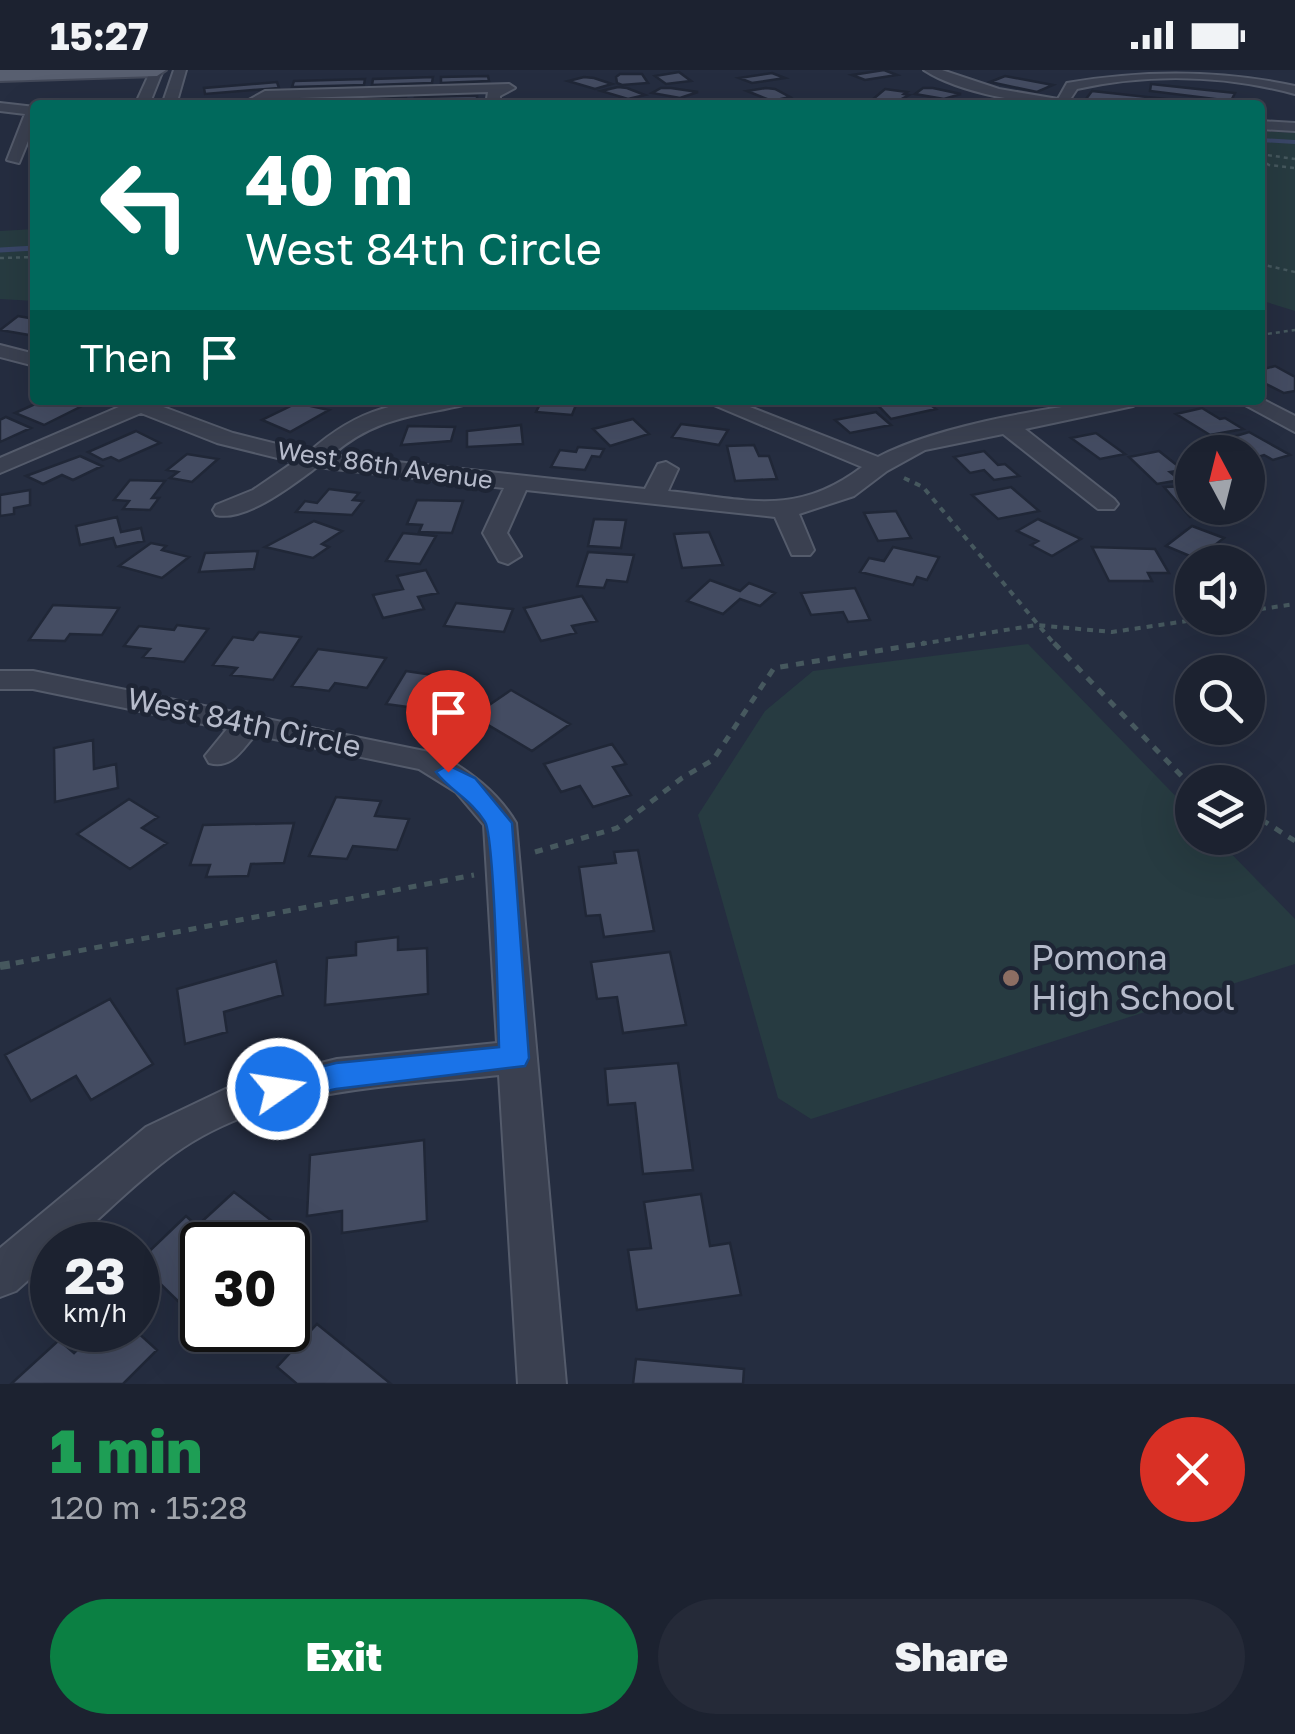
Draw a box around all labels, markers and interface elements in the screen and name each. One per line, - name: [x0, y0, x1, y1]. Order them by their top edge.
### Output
- text: 15:27: [50, 13, 149, 58]
- text: 40 m: [245, 136, 413, 220]
- icon: left: [80, 140, 210, 270]
- text: West 84th Circle: [245, 221, 602, 275]
- icon: arrive: [192, 330, 247, 385]
- text: Then: [80, 335, 172, 380]
- street label: West 86th Avenue: [275, 434, 495, 495]
- north arrow: [1175, 435, 1265, 525]
- map controls: [1175, 435, 1265, 855]
- button: sound: [1175, 545, 1265, 635]
- button: search: [1175, 655, 1265, 745]
- pin: [406, 670, 491, 773]
- street label: West 84th Circle: [124, 680, 364, 764]
- icon: arrive: [421, 685, 476, 740]
- button: layers: [1175, 765, 1265, 855]
- place label: Pomona High School: [1031, 936, 1235, 1018]
- marker: Pomona High School: [1000, 967, 1022, 989]
- position arrow: [226, 1037, 330, 1141]
- speed limit sign: 30: [180, 1222, 310, 1352]
- text: 23: [64, 1245, 125, 1305]
- text: km/h: [63, 1297, 127, 1328]
- text: 1 min: [50, 1414, 202, 1486]
- button: close: [1140, 1417, 1245, 1522]
- text: 120 m · 15:28: [50, 1488, 248, 1526]
- button: Exit: [50, 1599, 638, 1714]
- button: Share: [658, 1599, 1245, 1714]

